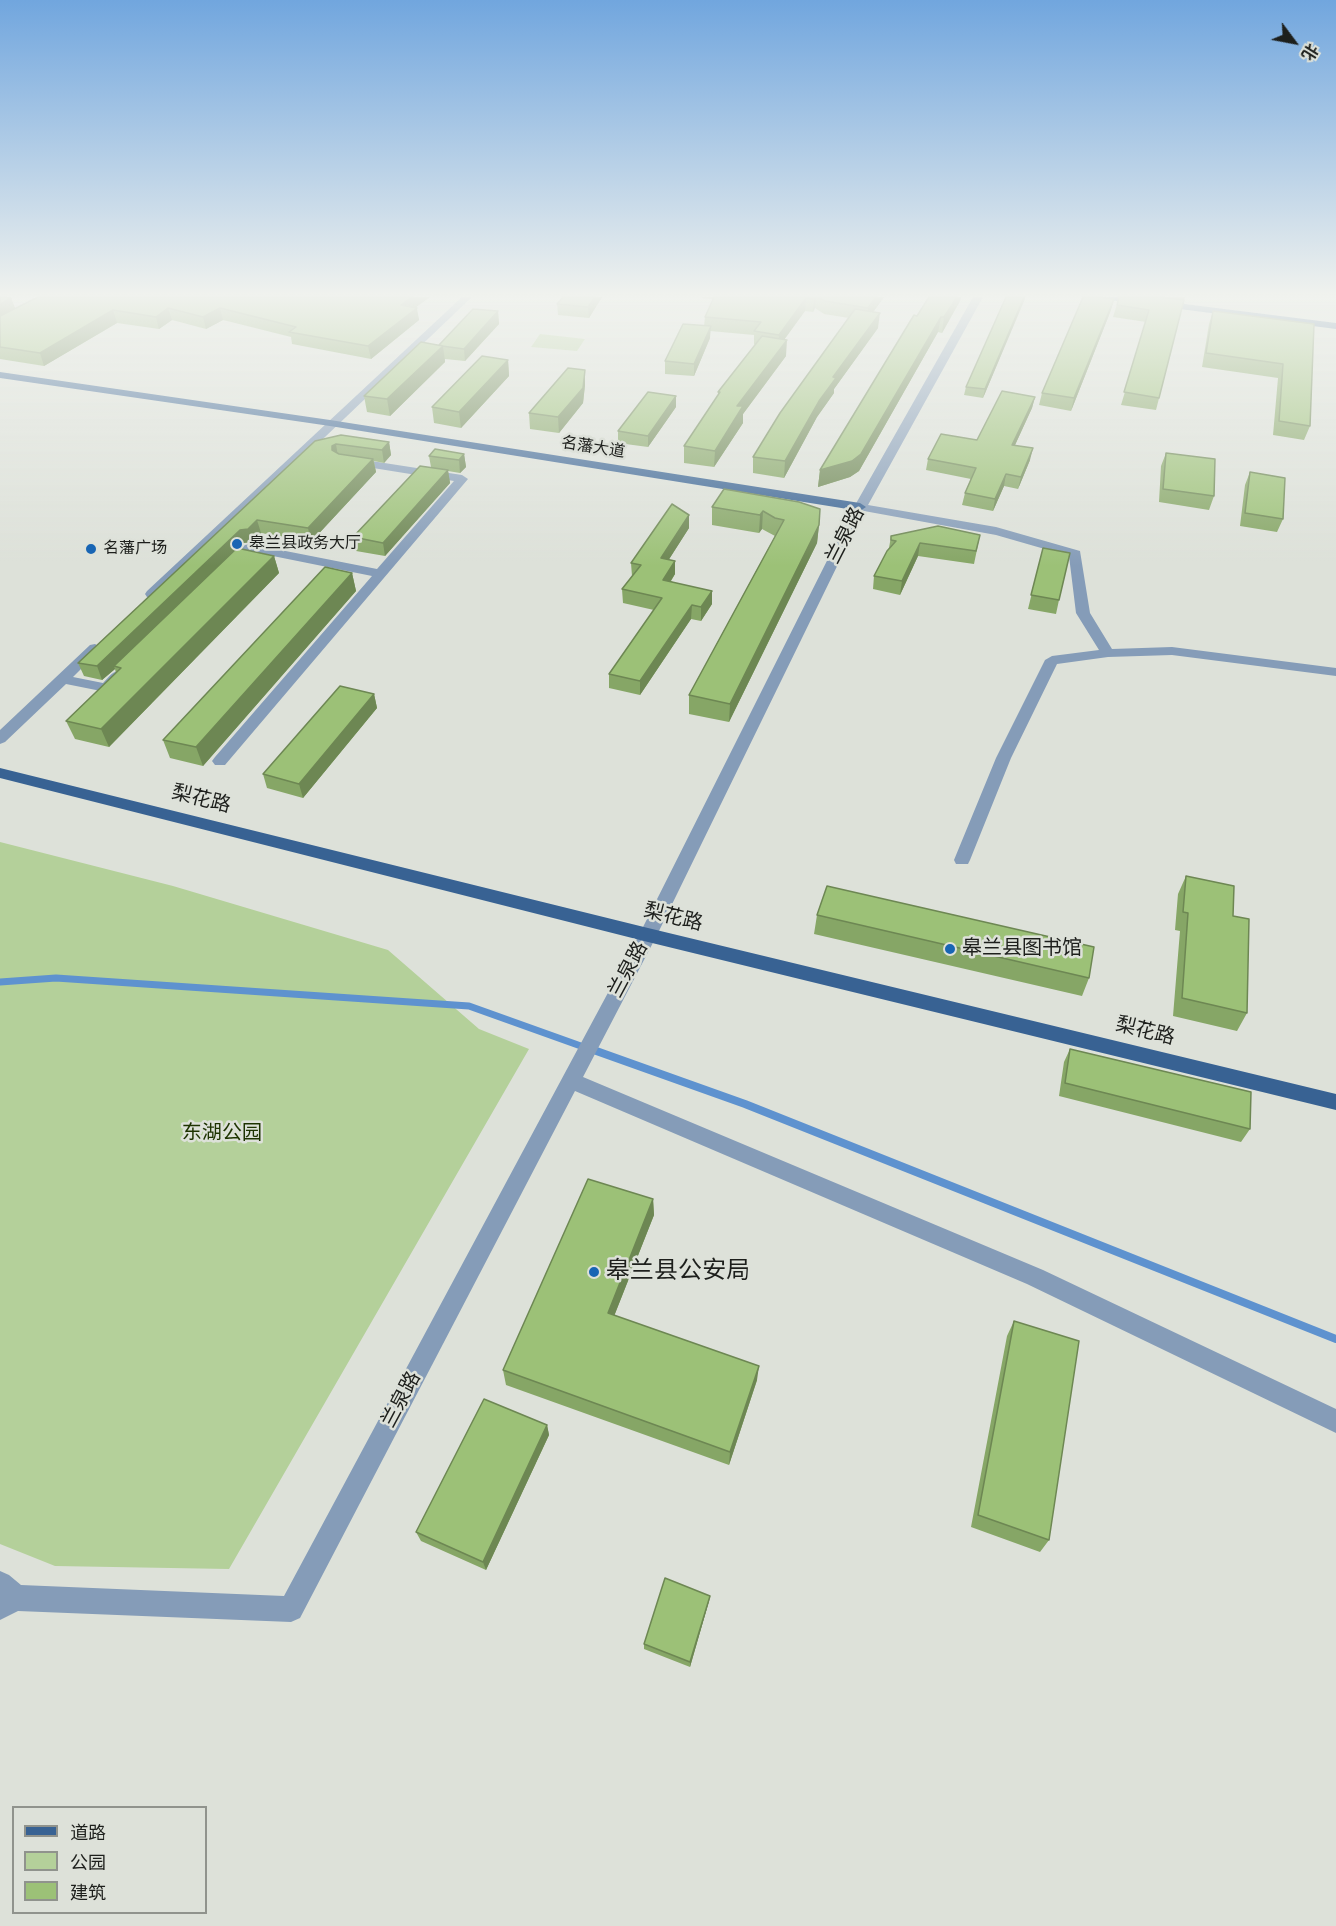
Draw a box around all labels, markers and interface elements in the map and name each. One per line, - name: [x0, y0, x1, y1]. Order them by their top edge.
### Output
- north arrow: [1264, 12, 1324, 72]
- text: 北: [1297, 40, 1322, 64]
- street label: 名藩大道: [560, 434, 626, 462]
- street label: 兰泉路: [822, 504, 870, 568]
- place label: 皋兰县政务大厅: [249, 534, 361, 554]
- marker: 皋兰县政务大厅: [230, 537, 244, 551]
- place label: 名藩广场: [103, 539, 167, 559]
- marker: 名藩广场: [84, 542, 98, 556]
- street label: 梨花路: [169, 781, 233, 819]
- street label: 梨花路: [641, 899, 705, 937]
- place label: 皋兰县图书馆: [962, 937, 1082, 961]
- street label: 兰泉路: [604, 938, 654, 1002]
- marker: 皋兰县图书馆: [943, 942, 957, 956]
- street label: 梨花路: [1113, 1013, 1177, 1051]
- park label: 东湖公园: [182, 1122, 262, 1146]
- place label: 皋兰县公安局: [606, 1258, 750, 1286]
- marker: 皋兰县公安局: [587, 1265, 601, 1279]
- street label: 兰泉路: [377, 1368, 427, 1432]
- legend: [12, 1806, 207, 1914]
- text: 道路: [70, 1822, 106, 1843]
- text: 公园: [70, 1852, 106, 1873]
- text: 建筑: [70, 1882, 106, 1903]

